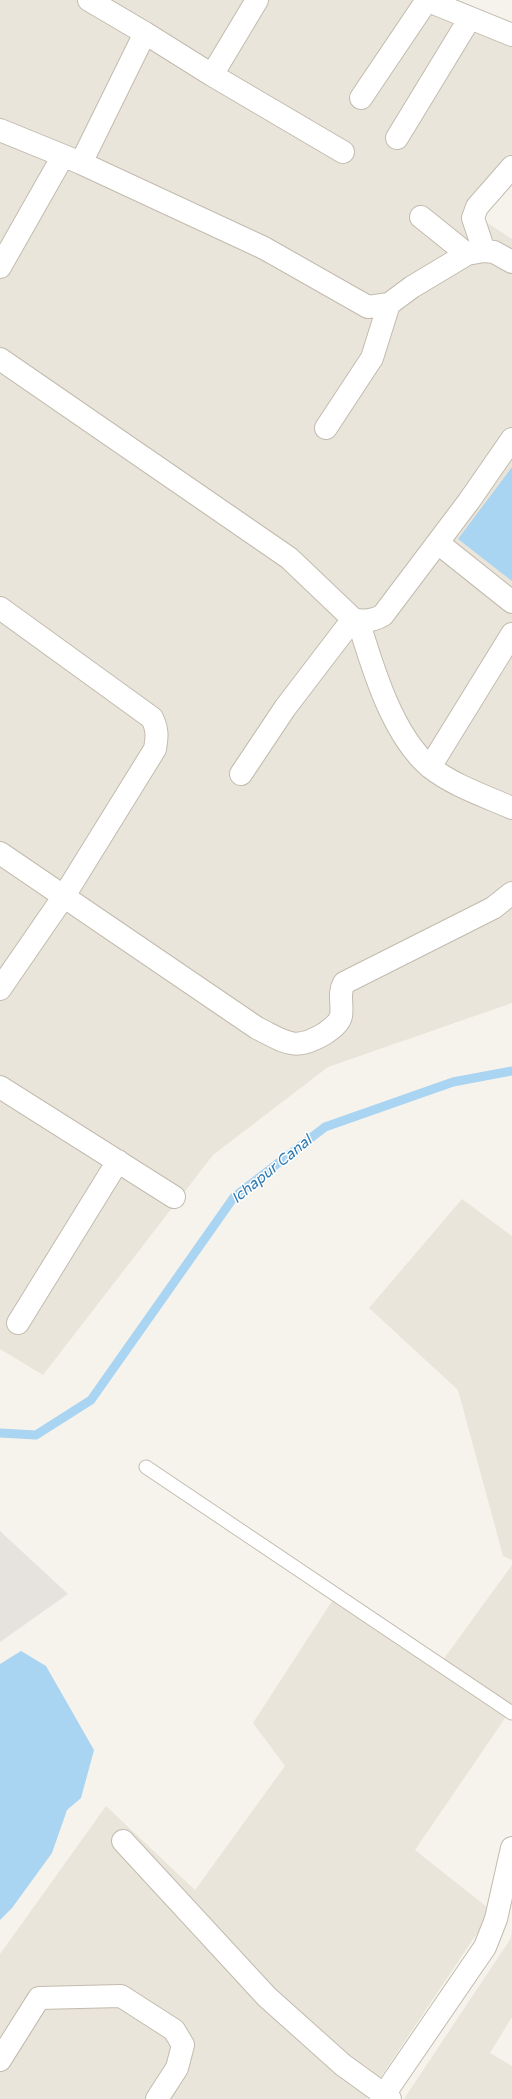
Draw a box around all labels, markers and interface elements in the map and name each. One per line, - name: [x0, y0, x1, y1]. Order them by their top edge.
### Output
- water label: Ichapur Canal: [228, 1132, 316, 1208]

